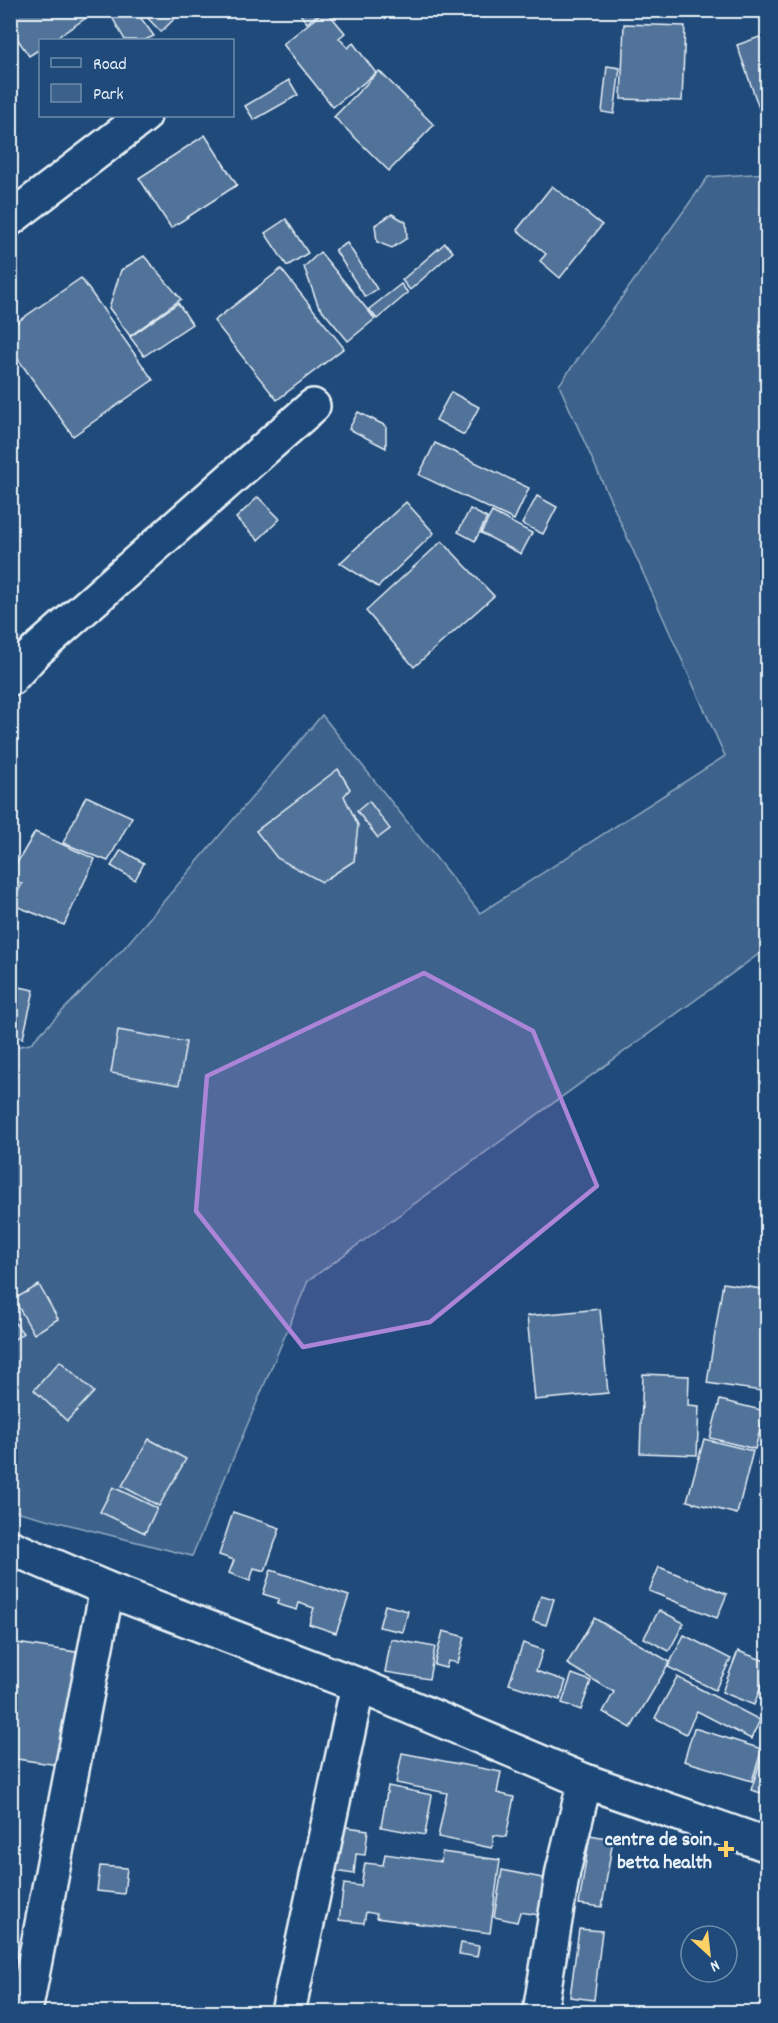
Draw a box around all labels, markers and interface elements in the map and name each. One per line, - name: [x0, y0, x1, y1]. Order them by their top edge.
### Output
- legend: [39, 39, 234, 117]
- text: Road: [93, 53, 127, 78]
- text: Park: [93, 83, 124, 108]
- place label: centre de soin betta health: [605, 1827, 712, 1878]
- marker: centre de soin betta health: [717, 1840, 735, 1858]
- north arrow: [679, 1924, 739, 1984]
- text: N: [706, 1953, 723, 1977]

